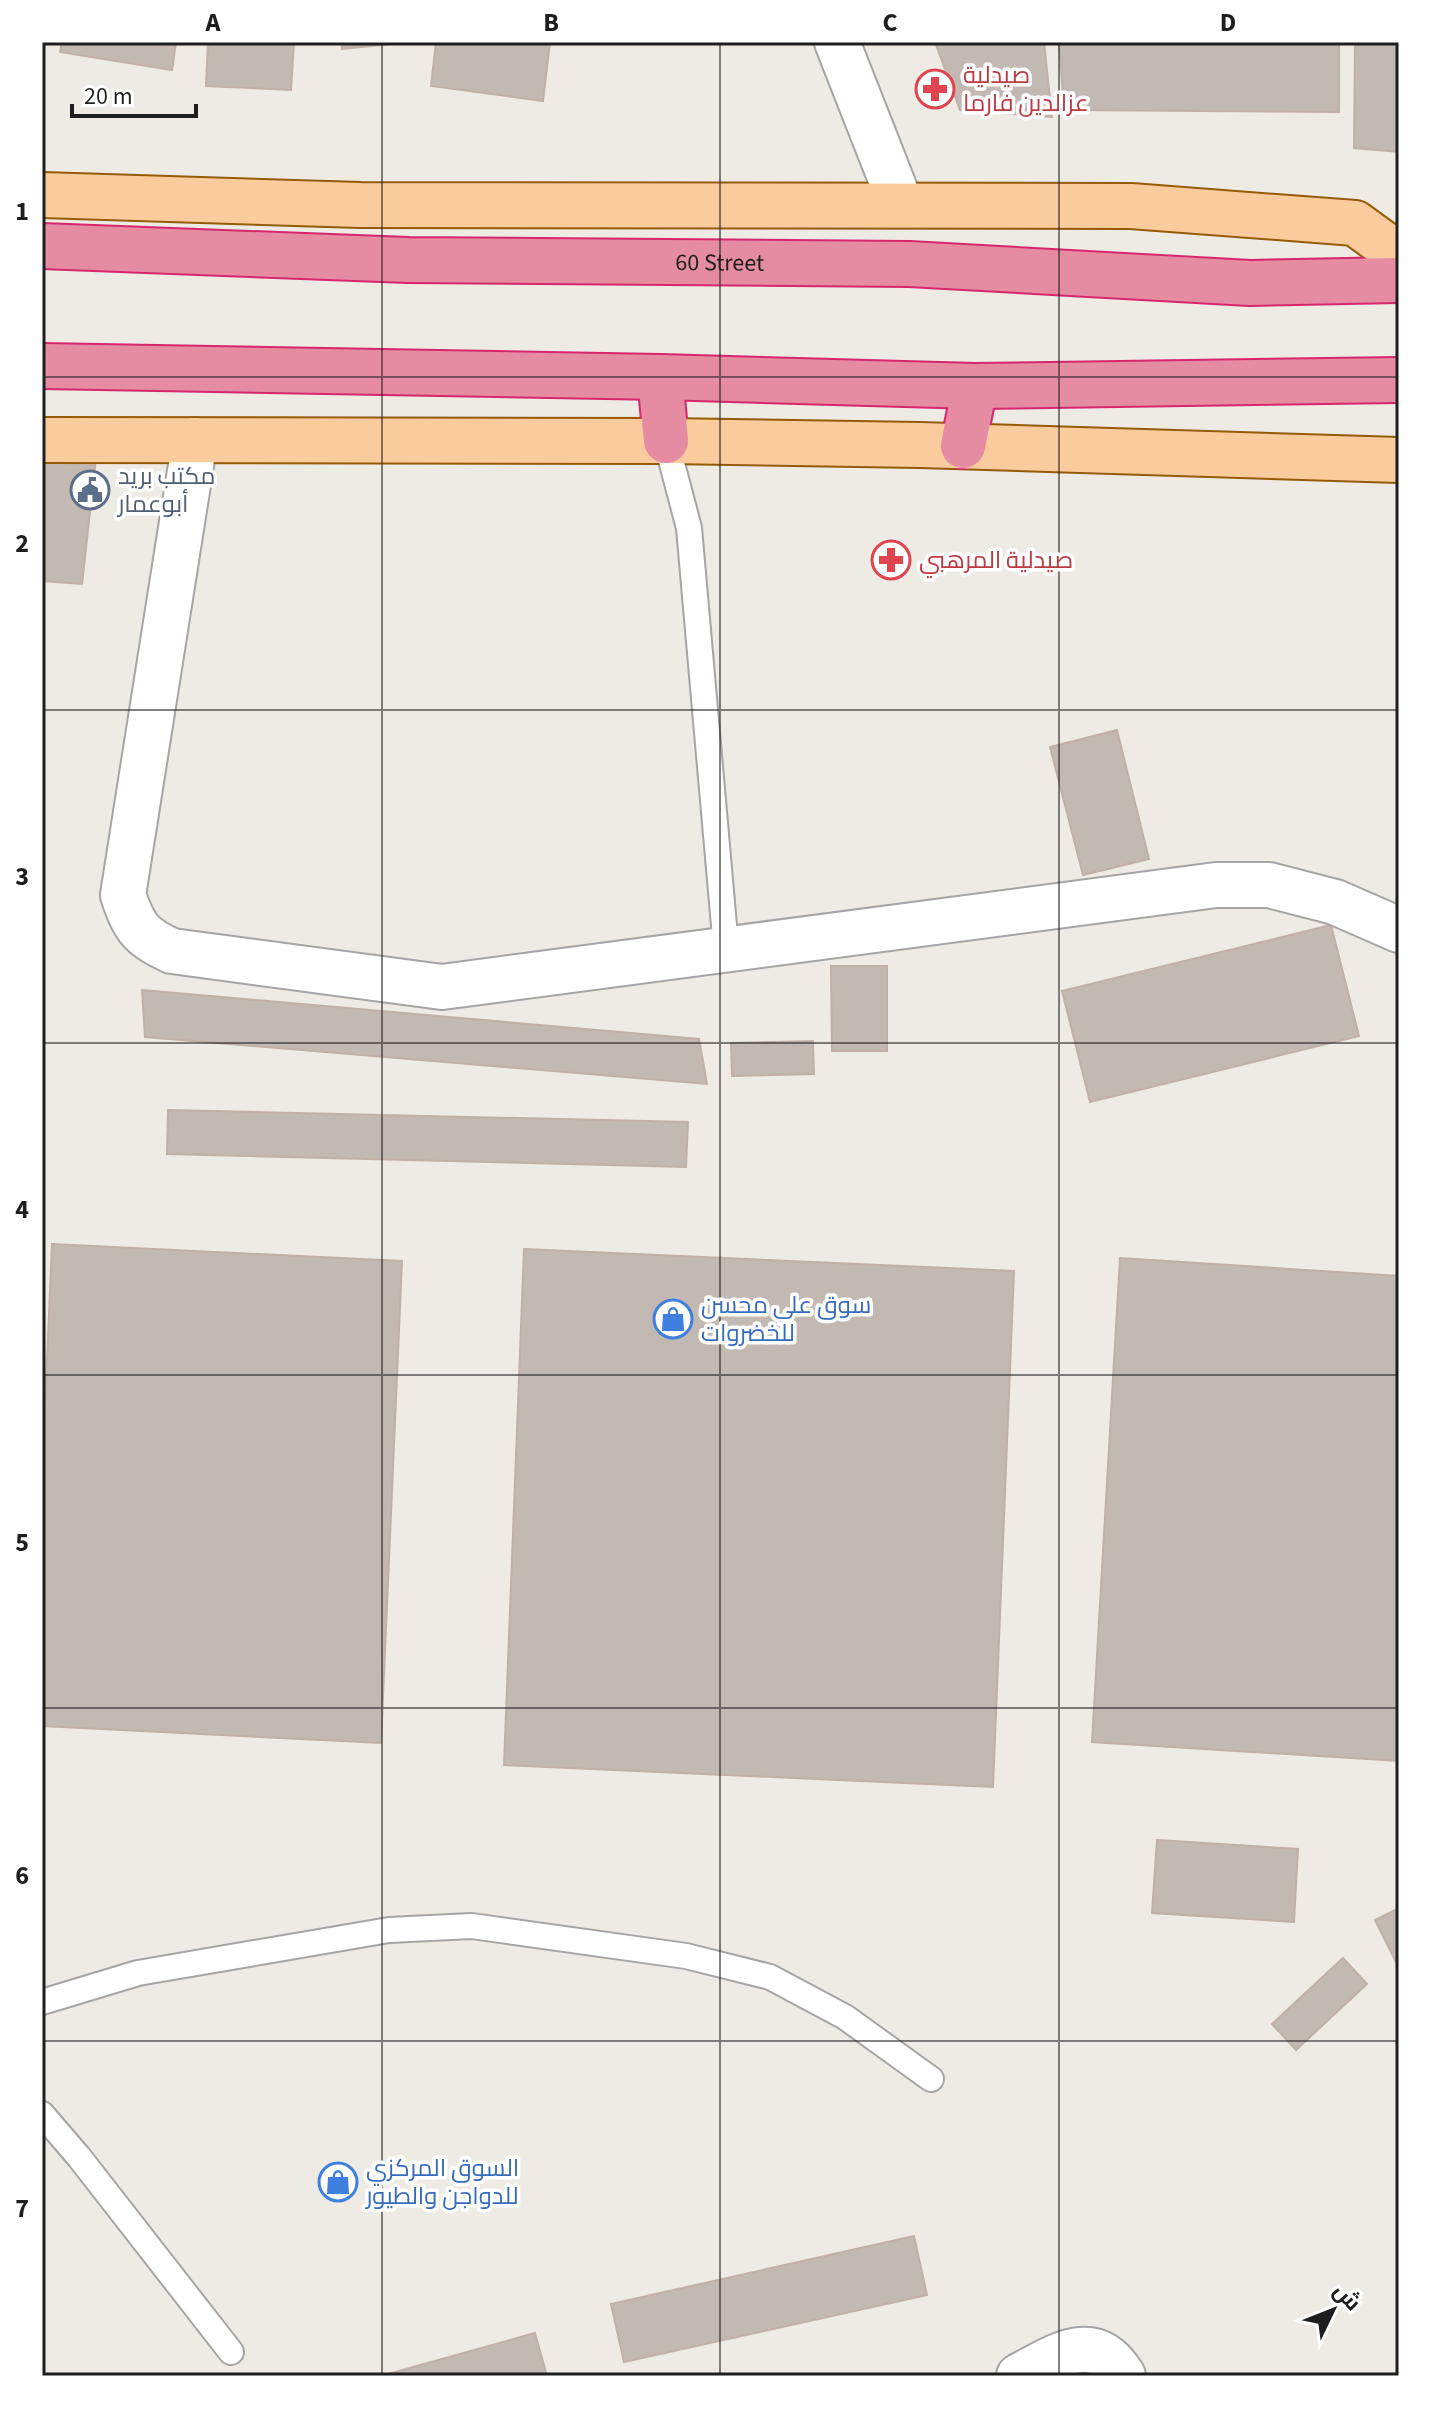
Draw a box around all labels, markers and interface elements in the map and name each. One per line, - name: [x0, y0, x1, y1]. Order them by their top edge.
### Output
- text: A: [205, 4, 222, 41]
- text: B: [543, 4, 559, 41]
- text: C: [882, 4, 898, 41]
- text: D: [1220, 4, 1236, 41]
- place label: صيدلية عزالدين فارما: [963, 58, 1089, 121]
- scale bar: [72, 68, 196, 118]
- pharmacy icon: صيدلية عزالدين فارما: [914, 68, 956, 110]
- text: 20 m: [84, 79, 133, 114]
- text: 1: [15, 193, 29, 230]
- street label: 60 Street: [675, 245, 764, 281]
- place label: مكتب بريد أبوعمار: [116, 459, 215, 522]
- public building icon: مكتب بريد أبوعمار: [69, 469, 111, 511]
- text: 2: [15, 525, 29, 562]
- pharmacy icon: صيدلية المرهبي: [870, 539, 912, 581]
- place label: صيدلية المرهبي: [919, 543, 1073, 579]
- text: 3: [15, 858, 29, 895]
- text: 4: [15, 1191, 29, 1228]
- place label: سوق علي محسن للخضروات: [701, 1288, 871, 1351]
- shop icon: سوق علي محسن للخضروات: [652, 1298, 694, 1340]
- text: 5: [15, 1524, 29, 1561]
- text: 6: [15, 1857, 29, 1894]
- place label: السوق المركزي للدواجن والطيور: [364, 2151, 519, 2214]
- shop icon: السوق المركزي للدواجن والطيور: [317, 2161, 359, 2203]
- text: 7: [15, 2190, 29, 2227]
- north arrow: [1293, 2270, 1373, 2350]
- text: ش: [1326, 2276, 1368, 2318]

